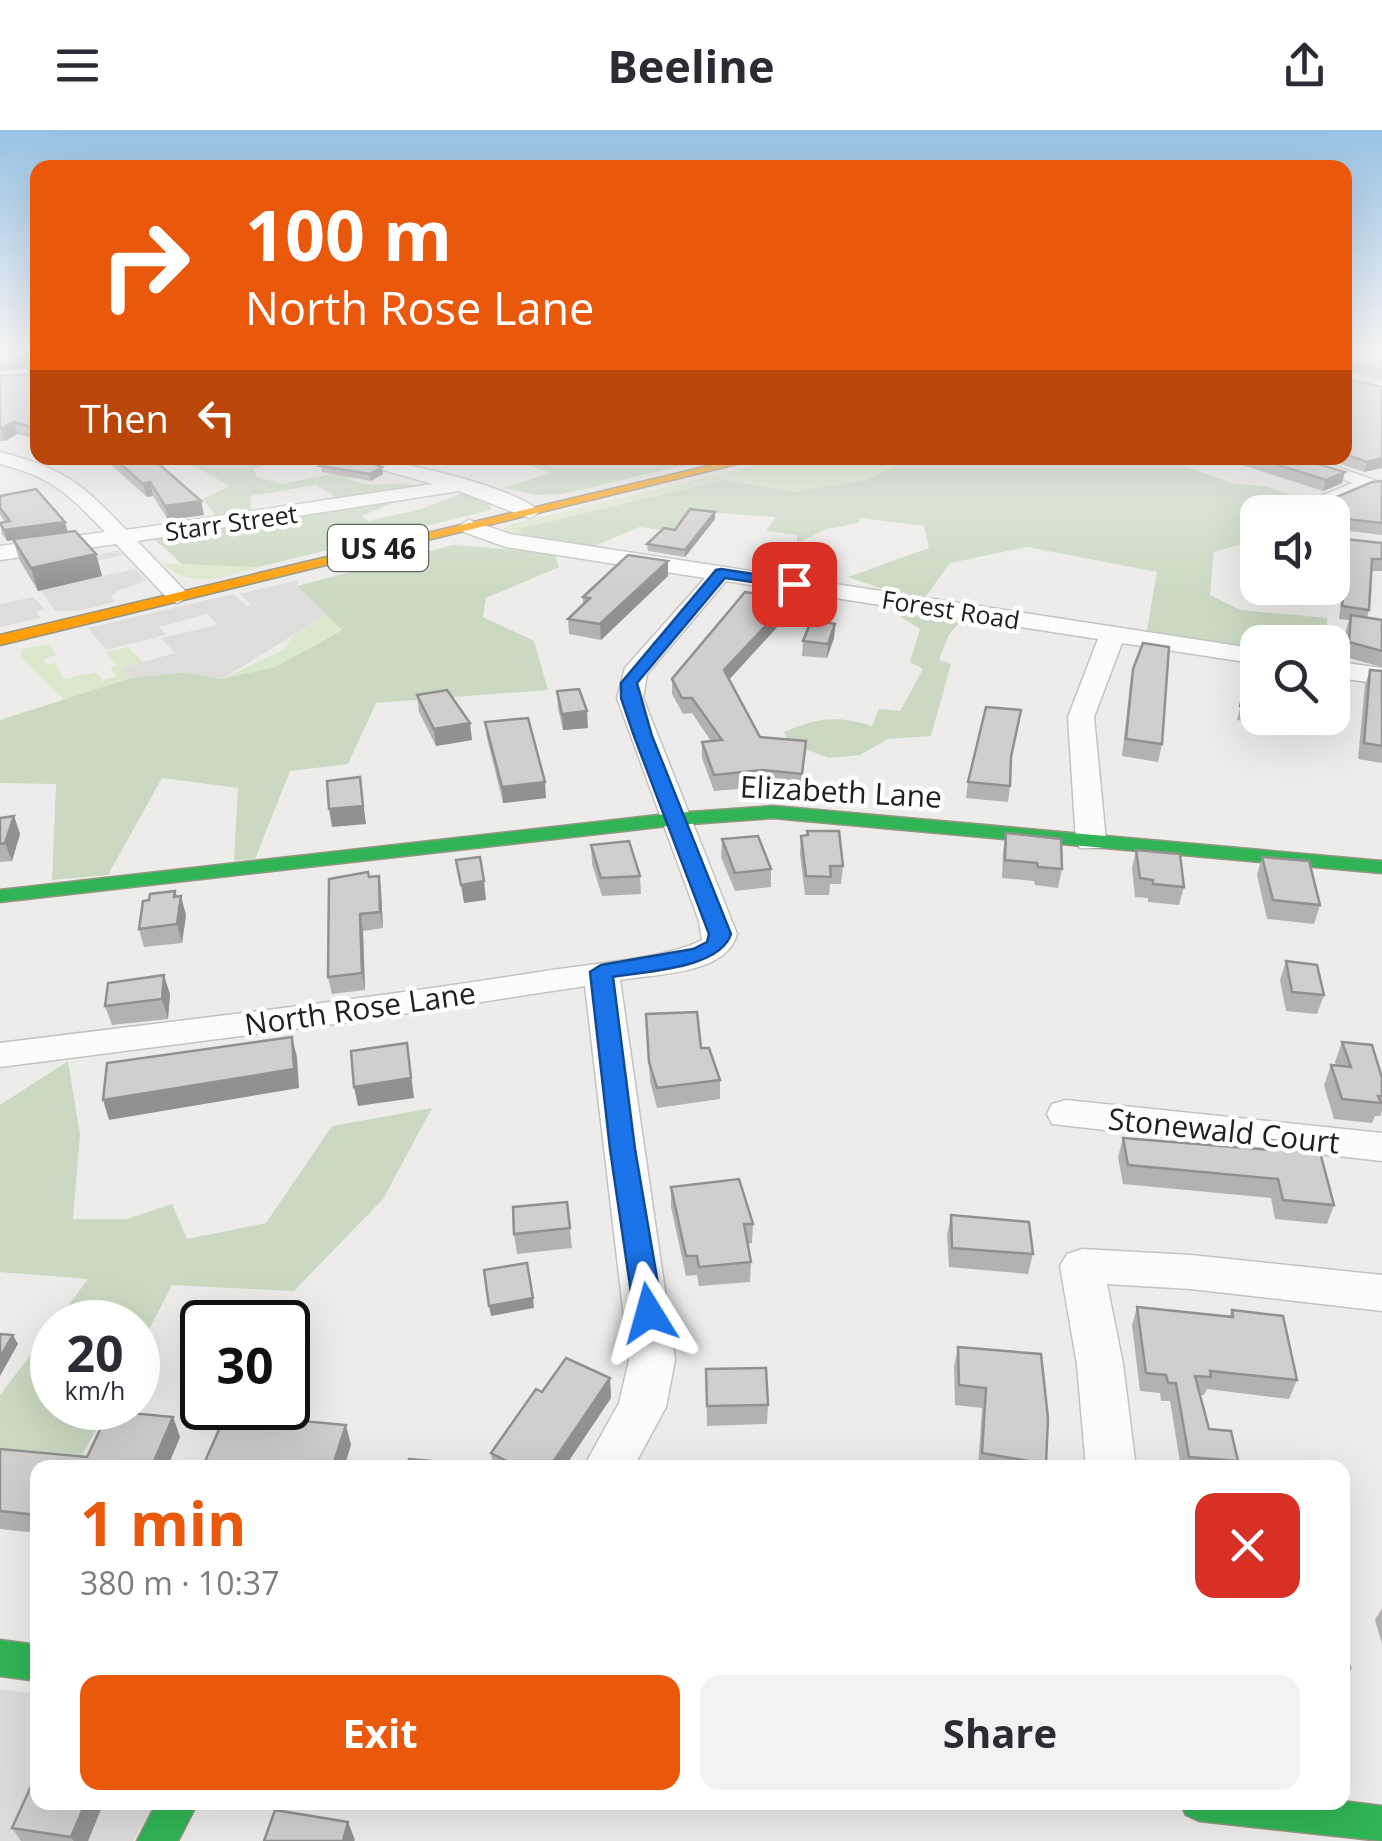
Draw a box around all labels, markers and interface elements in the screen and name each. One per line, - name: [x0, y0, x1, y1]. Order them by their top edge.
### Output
- text: Beeline: [607, 35, 775, 96]
- icon: menu: [50, 38, 105, 93]
- icon: share: [1277, 38, 1332, 93]
- text: 100 m: [245, 186, 452, 282]
- icon: right: [80, 200, 210, 330]
- text: North Rose Lane: [245, 277, 594, 338]
- icon: left: [189, 390, 244, 445]
- text: Then: [80, 392, 169, 444]
- map controls: [1240, 495, 1350, 735]
- button: sound: [1240, 495, 1350, 605]
- street label: Starr Street: [163, 496, 299, 548]
- road number: US 46: [328, 525, 428, 571]
- pin: [752, 542, 837, 627]
- icon: arrive: [767, 557, 822, 612]
- street label: Forest Road: [880, 581, 1022, 637]
- button: search: [1240, 625, 1350, 735]
- street label: Elizabeth Lane: [739, 765, 943, 817]
- street label: North Rose Lane: [242, 971, 478, 1045]
- street label: Stonewald Court: [1106, 1097, 1342, 1163]
- position arrow: [597, 1261, 701, 1365]
- speed limit sign: 30: [180, 1300, 310, 1430]
- text: 20: [66, 1319, 124, 1387]
- text: km/h: [65, 1373, 125, 1407]
- text: 1 min: [80, 1482, 247, 1564]
- button: close: [1195, 1493, 1300, 1598]
- text: 380 m · 10:37: [80, 1561, 279, 1604]
- button: Exit: [80, 1675, 680, 1790]
- button: Share: [700, 1675, 1300, 1790]

